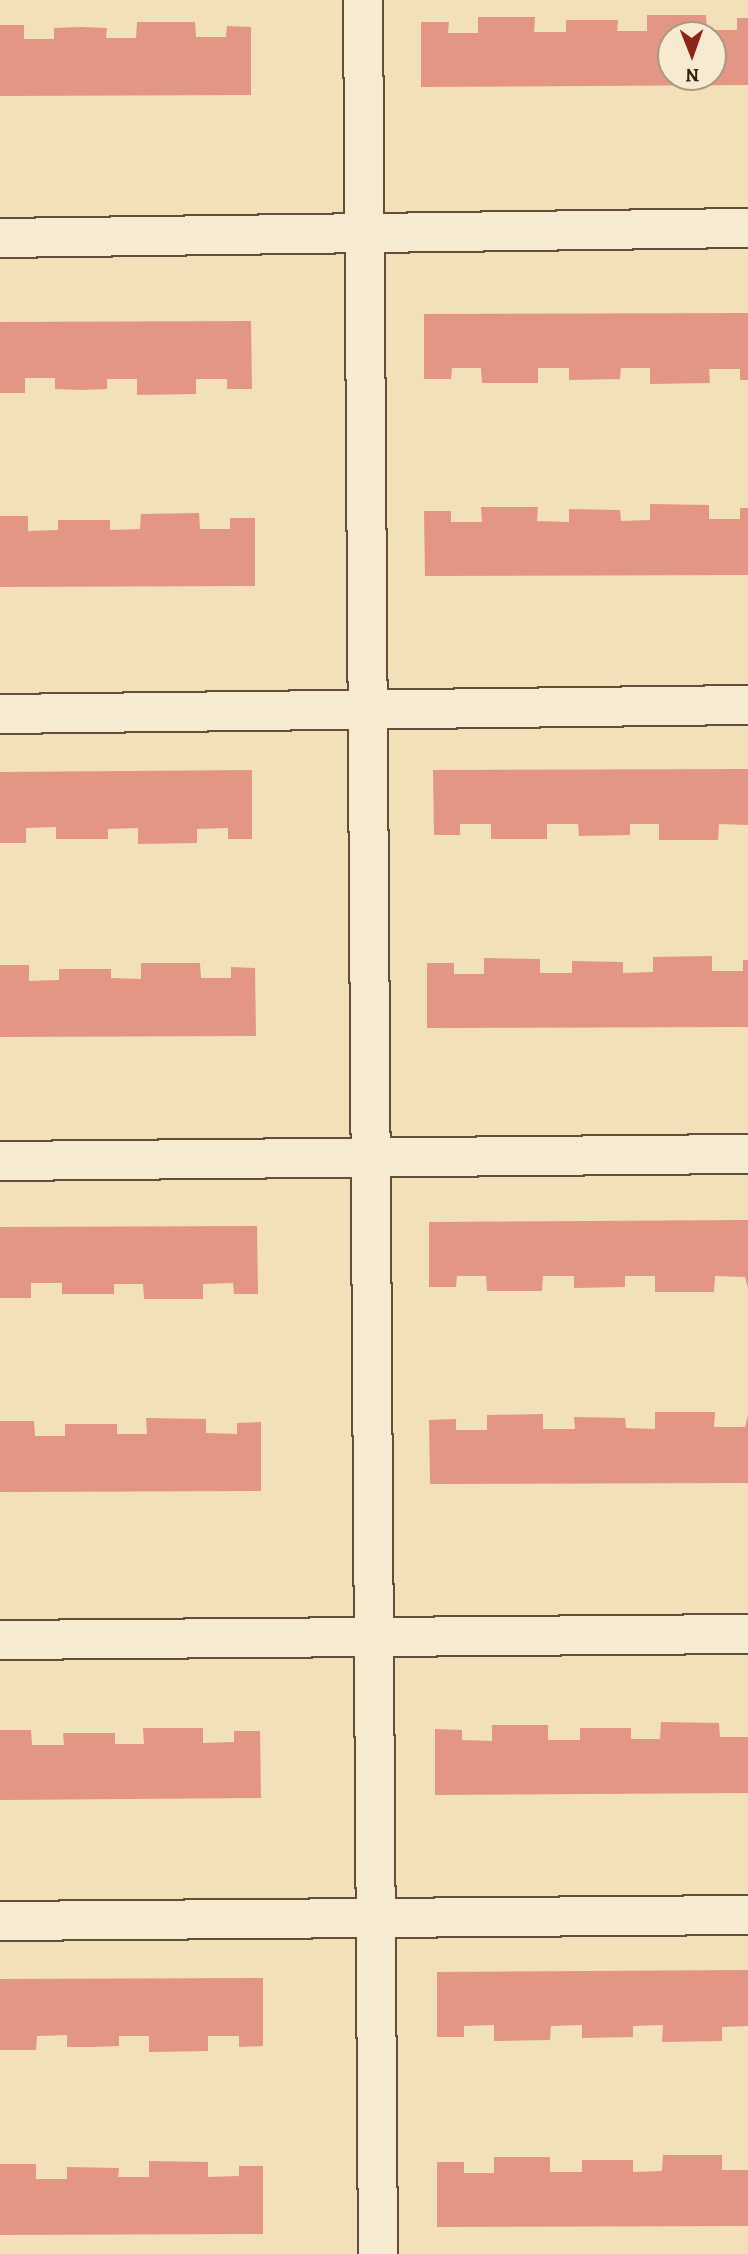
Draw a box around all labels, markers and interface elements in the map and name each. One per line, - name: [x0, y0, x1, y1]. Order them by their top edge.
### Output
- north arrow: [657, 21, 727, 91]
- text: N: [685, 62, 699, 88]

